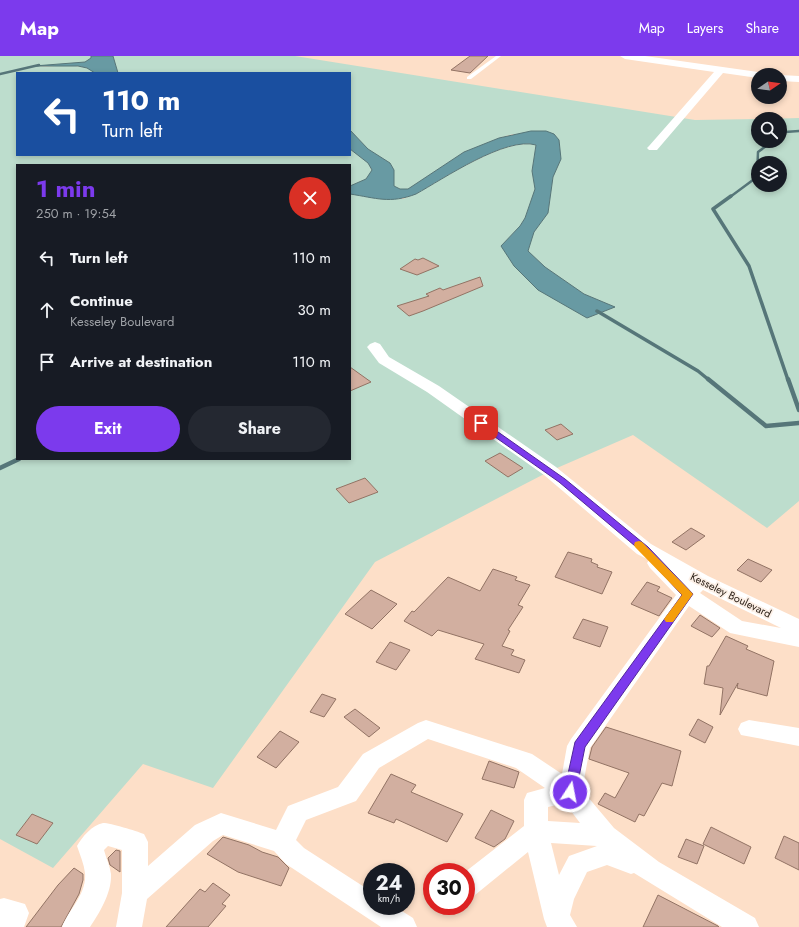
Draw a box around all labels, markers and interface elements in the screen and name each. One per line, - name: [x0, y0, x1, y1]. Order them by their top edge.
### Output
- text: Map: [20, 15, 59, 42]
- text: Map: [639, 18, 665, 38]
- text: Layers: [687, 18, 723, 38]
- text: Share: [745, 18, 779, 38]
- north arrow: [751, 68, 787, 104]
- map controls: [751, 68, 787, 192]
- text: 110 m: [102, 80, 180, 121]
- icon: left: [36, 88, 88, 140]
- button: search: [751, 112, 787, 148]
- text: Turn left: [102, 118, 162, 144]
- button: layers: [751, 156, 787, 192]
- text: 1 min: [36, 171, 96, 206]
- button: close: [289, 177, 331, 219]
- text: 250 m · 19:54: [36, 204, 116, 223]
- icon: left: [36, 247, 58, 269]
- text: Turn left: [70, 247, 128, 269]
- text: 110 m: [292, 247, 331, 269]
- text: Continue: [70, 290, 133, 312]
- icon: ahead: [36, 299, 58, 321]
- text: 30 m: [298, 299, 331, 321]
- text: Kesseley Boulevard: [70, 312, 174, 331]
- icon: arrive: [36, 351, 58, 373]
- text: Arrive at destination: [70, 351, 212, 373]
- text: 110 m: [292, 351, 331, 373]
- button: Exit: [36, 406, 180, 452]
- button: Share: [188, 406, 331, 452]
- pin: [464, 406, 498, 440]
- icon: arrive: [470, 412, 492, 434]
- street label: Kesseley Boulevard: [688, 568, 774, 622]
- position arrow: [549, 771, 591, 813]
- speed limit sign: 30: [423, 863, 475, 915]
- text: 24: [375, 869, 403, 898]
- text: km/h: [378, 891, 400, 906]

